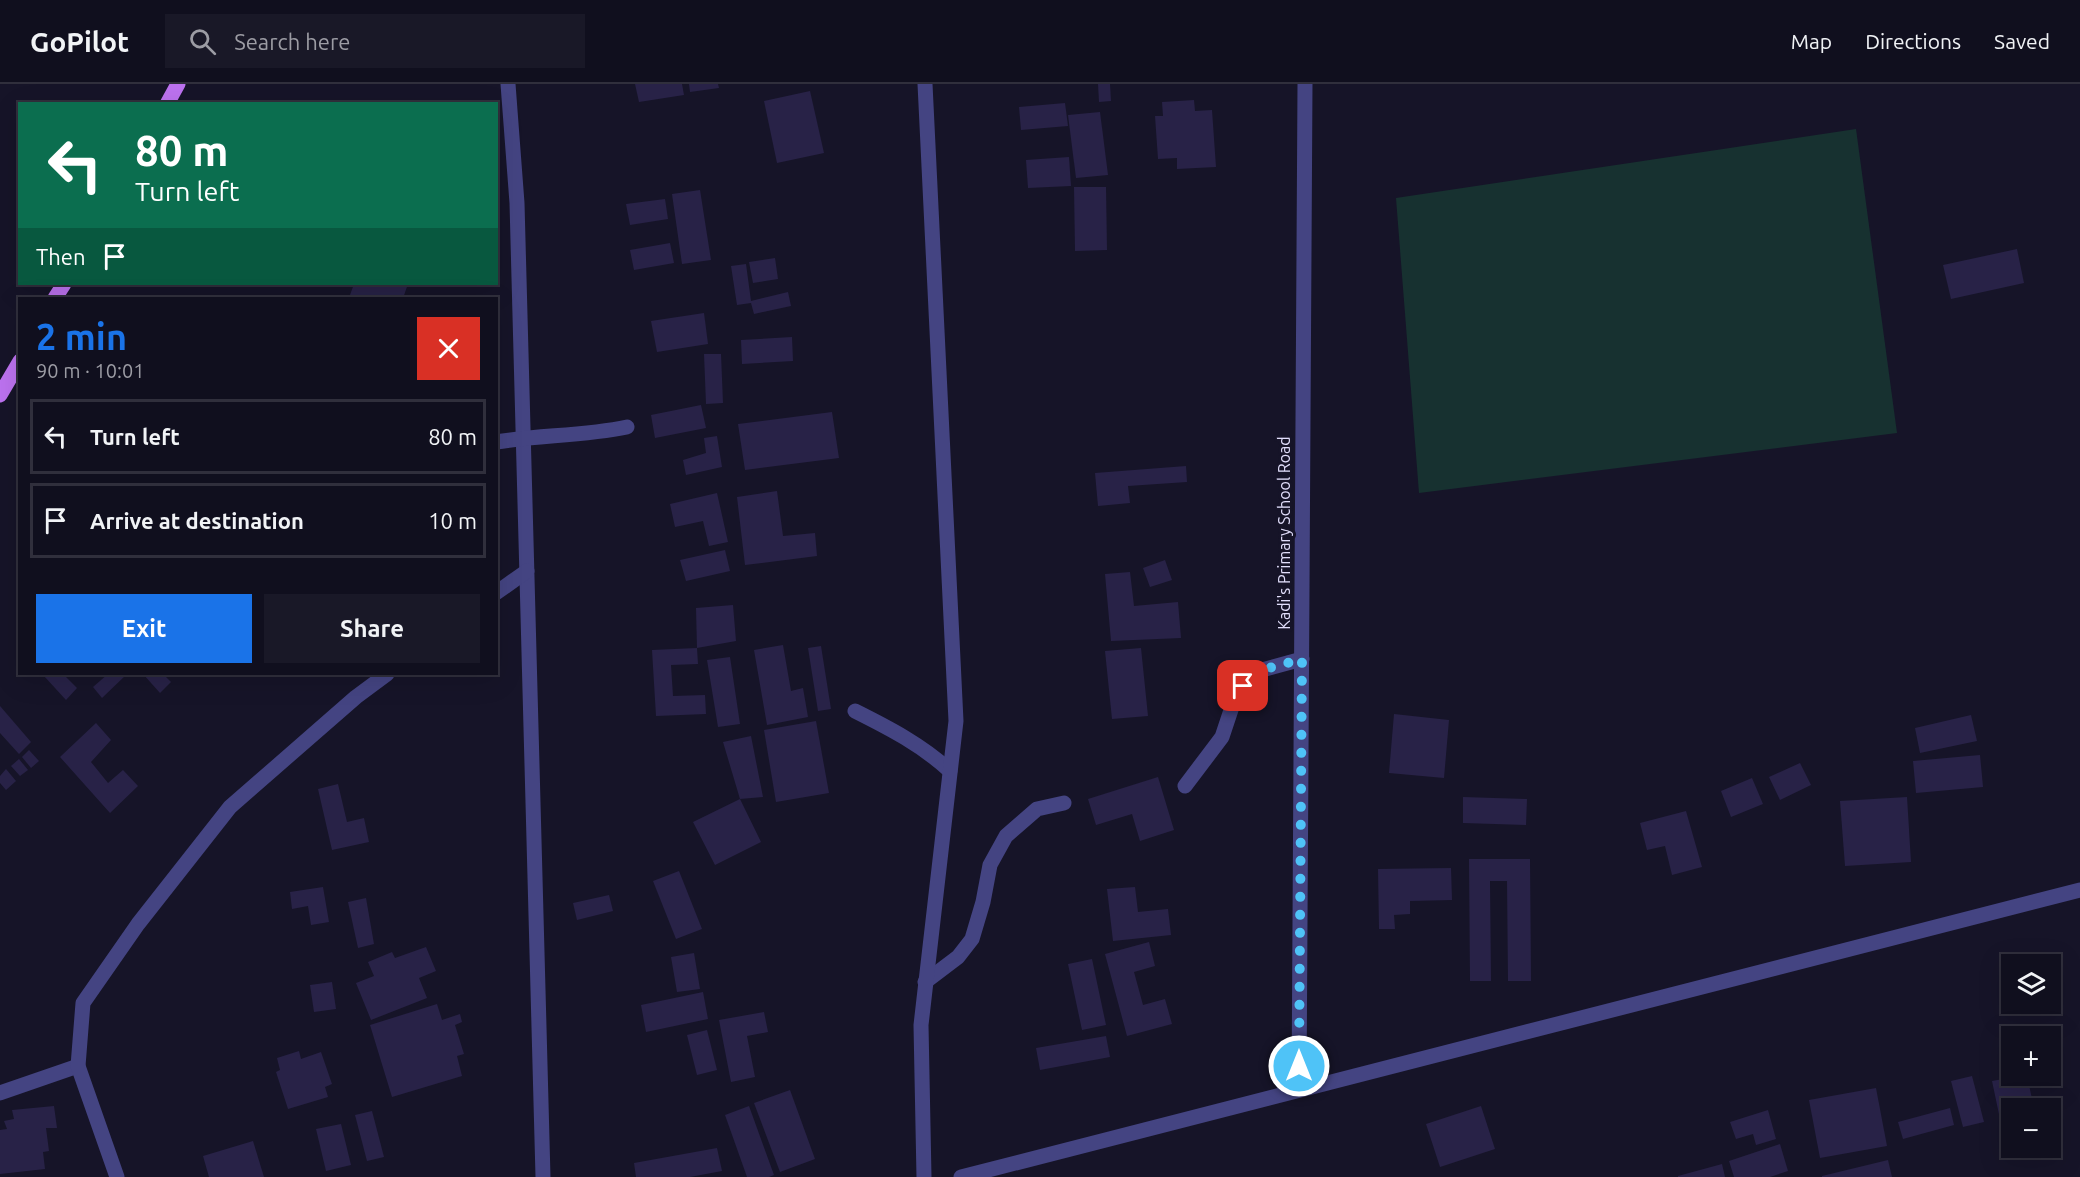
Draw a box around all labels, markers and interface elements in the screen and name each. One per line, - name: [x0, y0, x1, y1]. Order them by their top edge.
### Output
- search box: [165, 14, 585, 68]
- icon: search: [186, 25, 219, 58]
- text: GoPilot: [30, 26, 129, 57]
- text: Search here: [234, 29, 350, 54]
- text: Map: [1791, 29, 1832, 53]
- text: Directions: [1865, 29, 1961, 53]
- text: Saved: [1994, 29, 2050, 53]
- icon: left: [36, 126, 114, 204]
- text: 80 m: [135, 127, 229, 174]
- text: Turn left: [135, 176, 239, 206]
- icon: arrive: [98, 240, 131, 273]
- text: Then: [36, 244, 86, 269]
- text: 2 min: [36, 316, 127, 357]
- button: close: [417, 317, 480, 380]
- text: 90 m · 10:01: [36, 359, 145, 382]
- icon: left: [39, 420, 72, 453]
- text: Turn left: [90, 424, 180, 449]
- text: 80 m: [428, 424, 477, 449]
- street label: Kadi's Primary School Road: [1275, 436, 1293, 630]
- icon: arrive: [39, 504, 72, 537]
- text: Arrive at destination: [90, 508, 304, 533]
- text: 10 m: [428, 508, 477, 533]
- button: Exit: [36, 594, 252, 663]
- button: Share: [264, 594, 480, 663]
- pin: [1217, 660, 1268, 711]
- icon: arrive: [1226, 669, 1259, 702]
- map controls: [2001, 954, 2061, 1158]
- button: layers: [2001, 954, 2061, 1014]
- button: +: [2001, 1026, 2061, 1086]
- position arrow: [1267, 1034, 1331, 1098]
- button: −: [2001, 1098, 2061, 1158]

